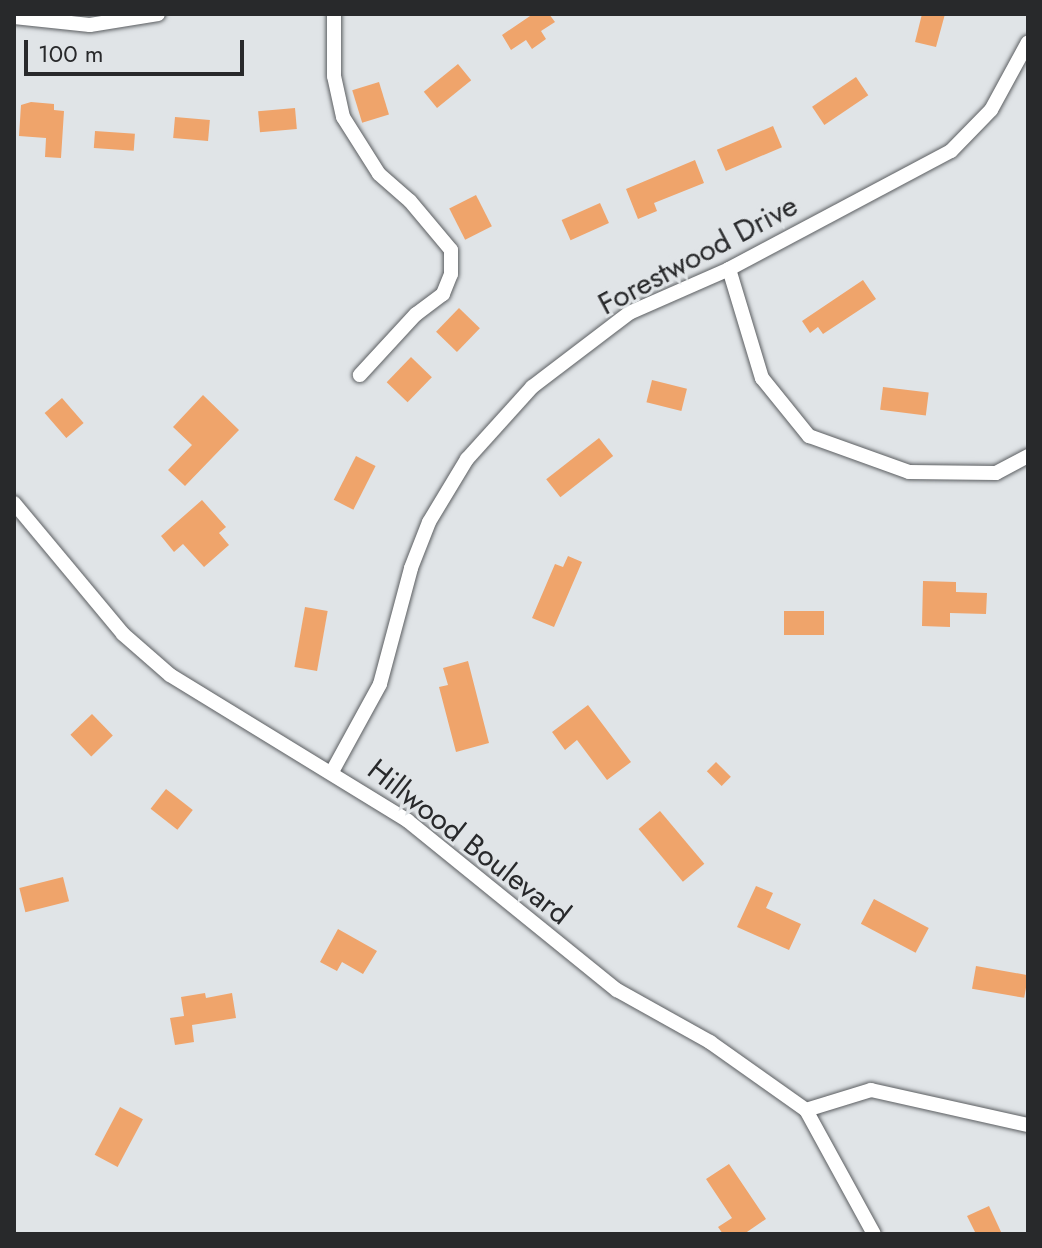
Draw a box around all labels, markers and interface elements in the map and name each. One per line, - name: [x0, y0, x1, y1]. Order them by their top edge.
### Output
- scale bar: [28, 24, 248, 74]
- text: 100 m: [38, 36, 104, 71]
- street label: Forestwood Drive: [592, 187, 804, 323]
- street label: Hillwood Boulevard: [360, 752, 578, 932]

